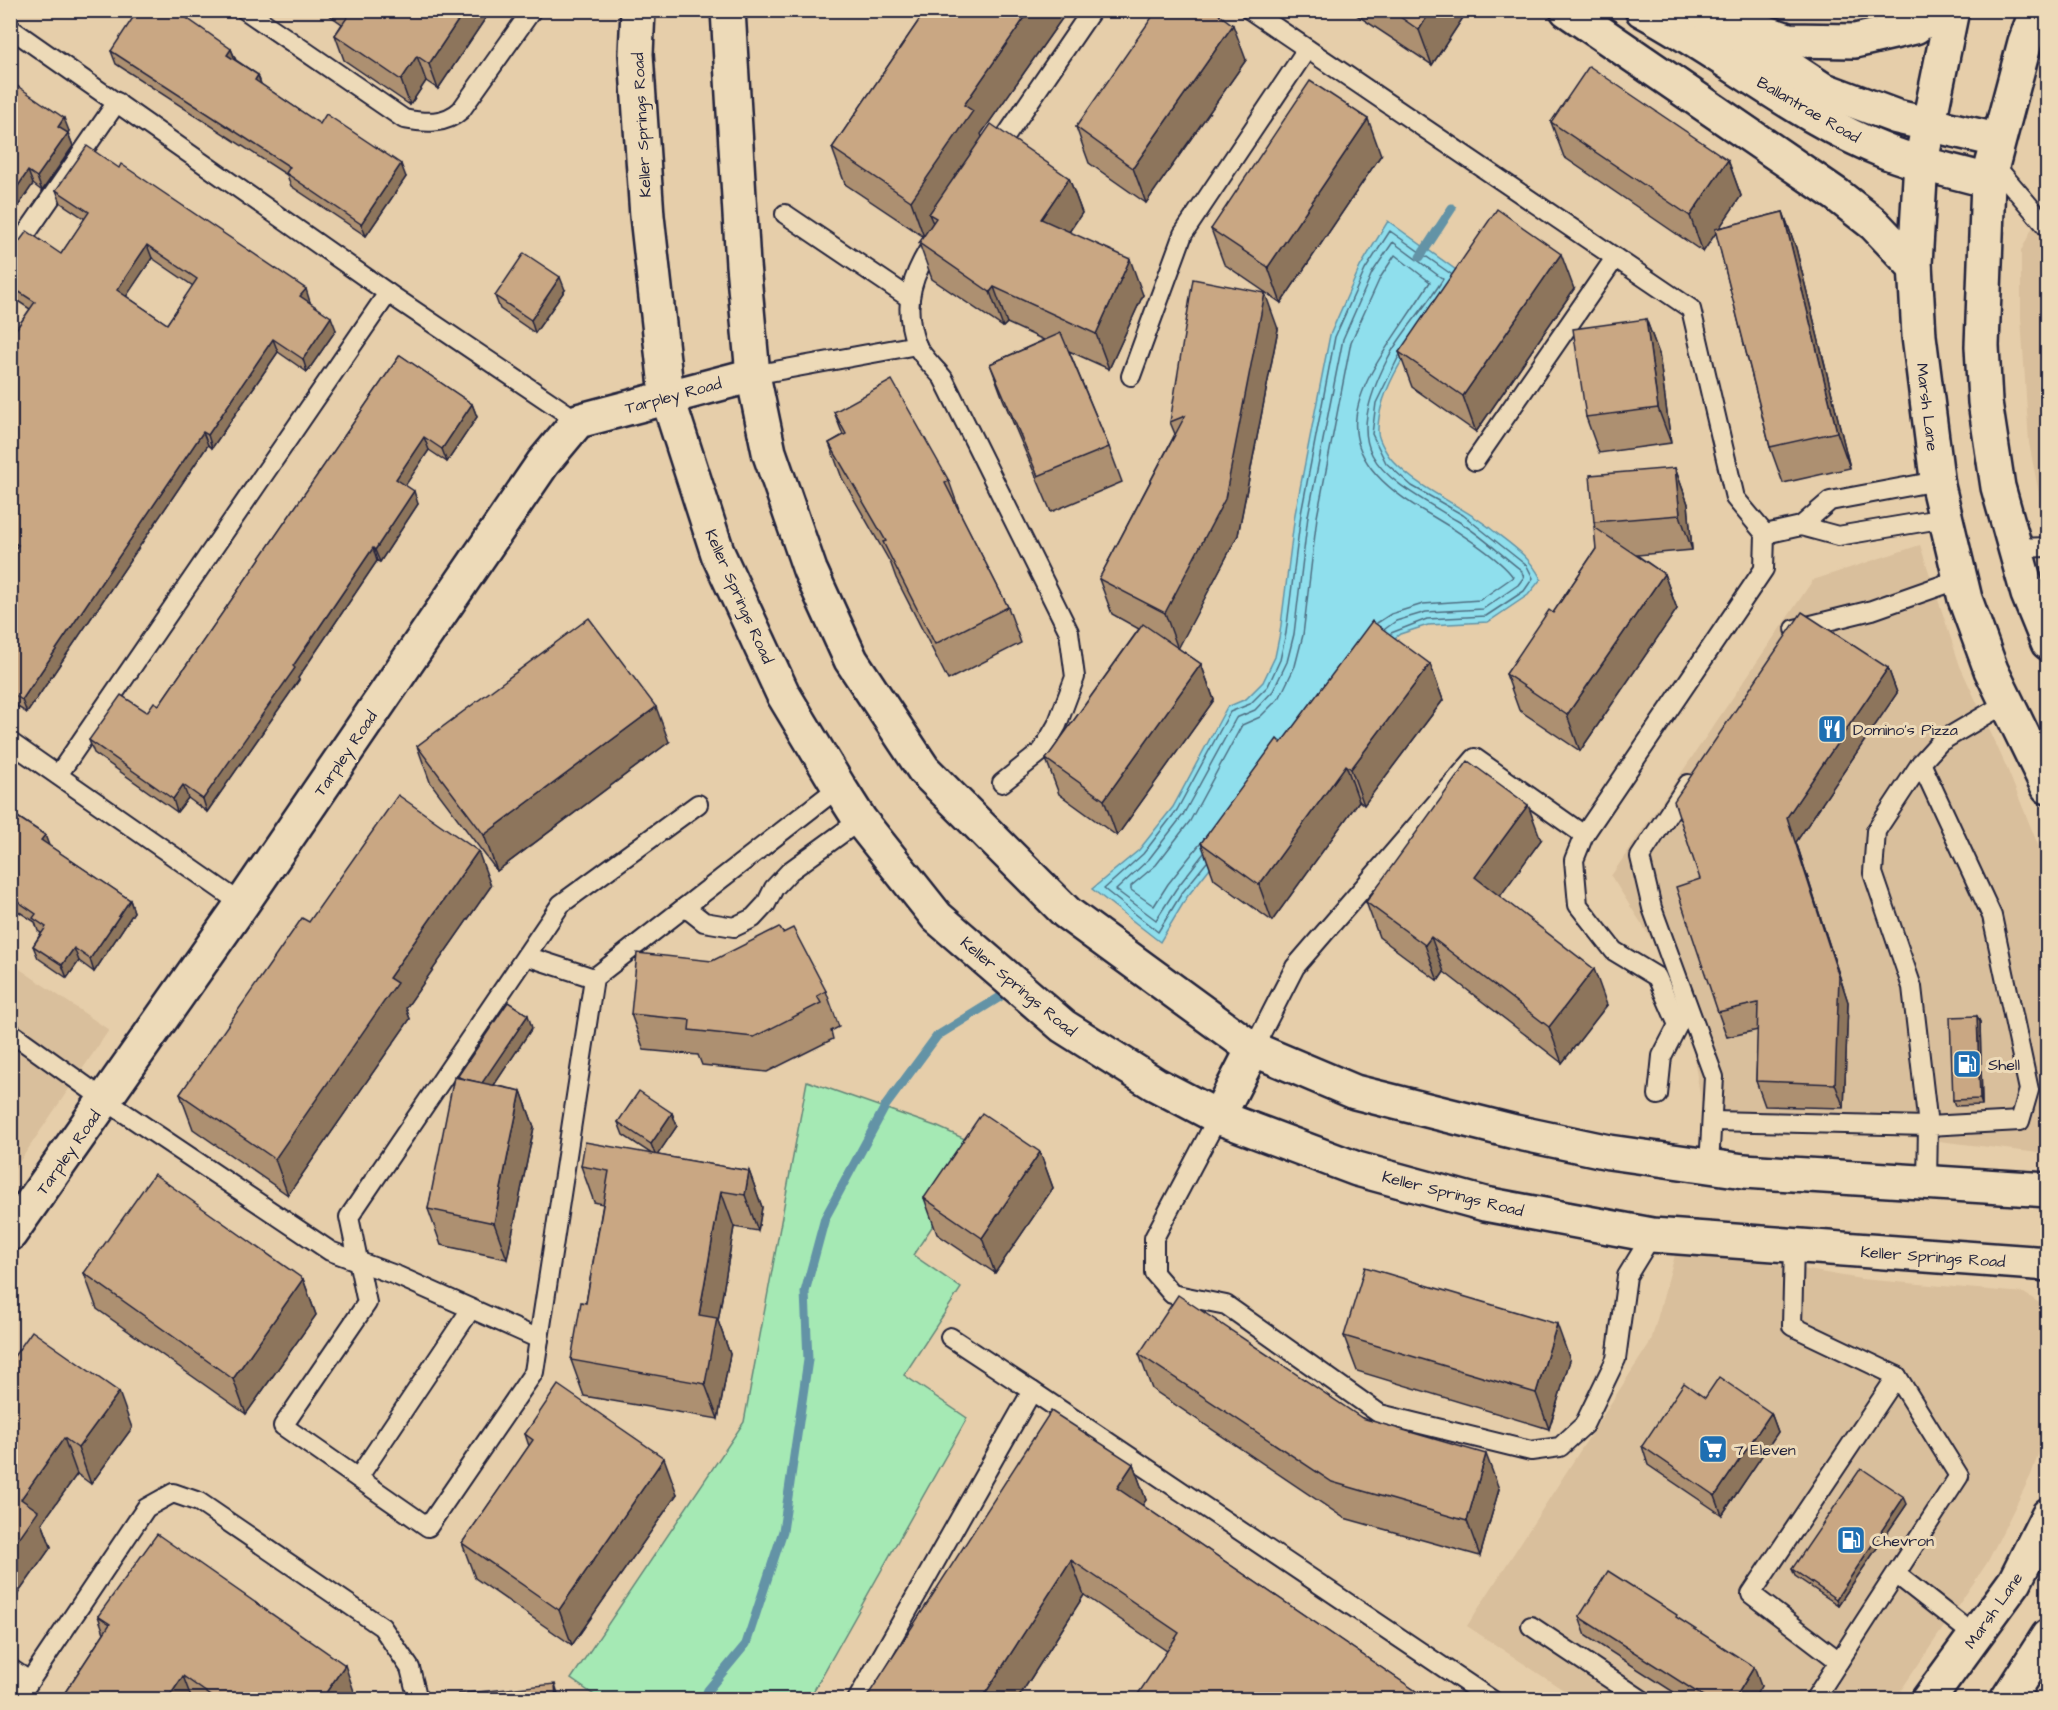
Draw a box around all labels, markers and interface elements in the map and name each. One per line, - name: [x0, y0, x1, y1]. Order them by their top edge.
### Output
- street label: Keller Springs Road: [627, 52, 658, 198]
- street label: Ballantrae Road: [1753, 71, 1864, 148]
- street label: Marsh Lane: [1911, 362, 1943, 453]
- street label: Tarpley Road: [623, 373, 724, 420]
- street label: Keller Springs Road: [699, 526, 779, 668]
- street label: Tarpley Road: [309, 706, 383, 801]
- restaurant icon: Domino's Pizza: [1816, 713, 1848, 745]
- place label: Domino's Pizza: [1853, 719, 1958, 741]
- street label: Keller Springs Road: [955, 932, 1081, 1043]
- fuel station icon: Shell: [1951, 1048, 1983, 1080]
- place label: Shell: [1988, 1054, 2020, 1076]
- street label: Tarpley Road: [31, 1106, 107, 1200]
- street label: Keller Springs Road: [1379, 1166, 1526, 1223]
- street label: Keller Springs Road: [1860, 1241, 2006, 1274]
- supermarket icon: 7 Eleven: [1697, 1433, 1729, 1465]
- place label: 7 Eleven: [1734, 1439, 1796, 1461]
- fuel station icon: Chevron: [1835, 1524, 1867, 1556]
- place label: Chevron: [1872, 1530, 1934, 1552]
- street label: Marsh Lane: [1959, 1568, 2028, 1653]

